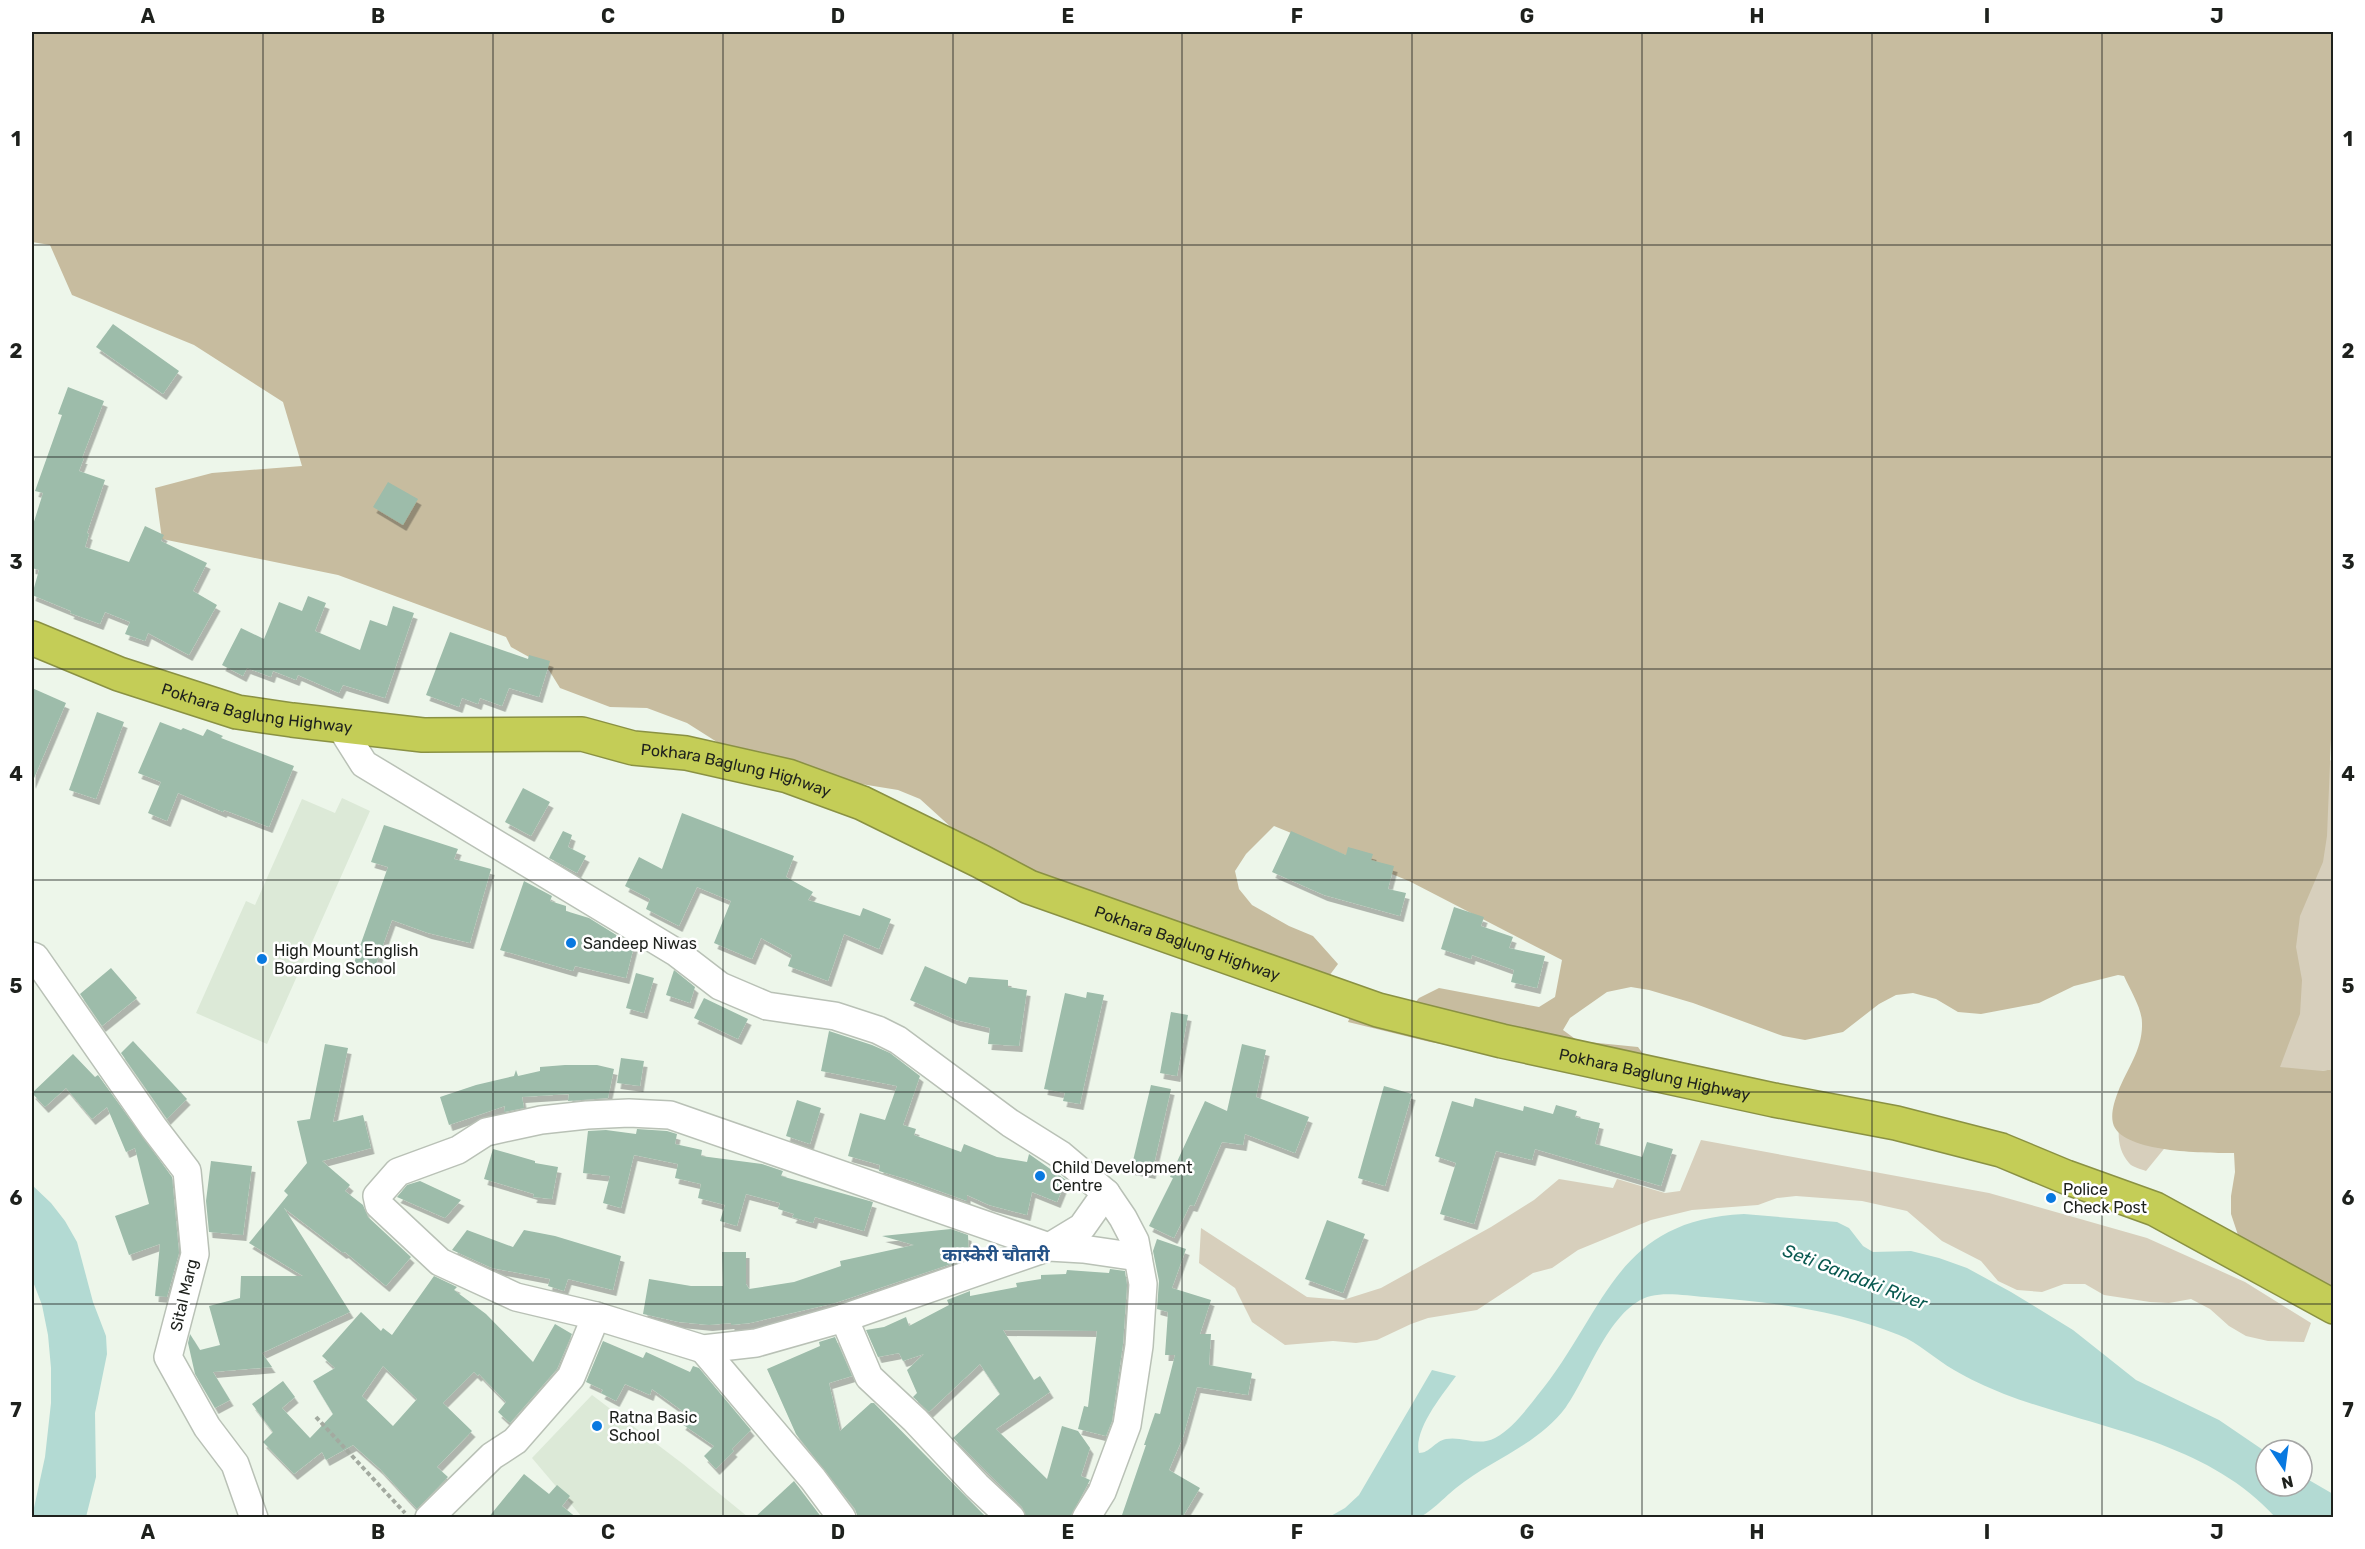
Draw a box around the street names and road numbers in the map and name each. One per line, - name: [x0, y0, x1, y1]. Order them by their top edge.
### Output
- street label: Pokhara Baglung Highway: [159, 679, 354, 736]
- street label: Pokhara Baglung Highway: [640, 739, 834, 801]
- street label: Pokhara Baglung Highway: [1092, 901, 1283, 984]
- street label: Pokhara Baglung Highway: [1557, 1044, 1752, 1104]
- street label: Sital Marg: [166, 1257, 202, 1333]

